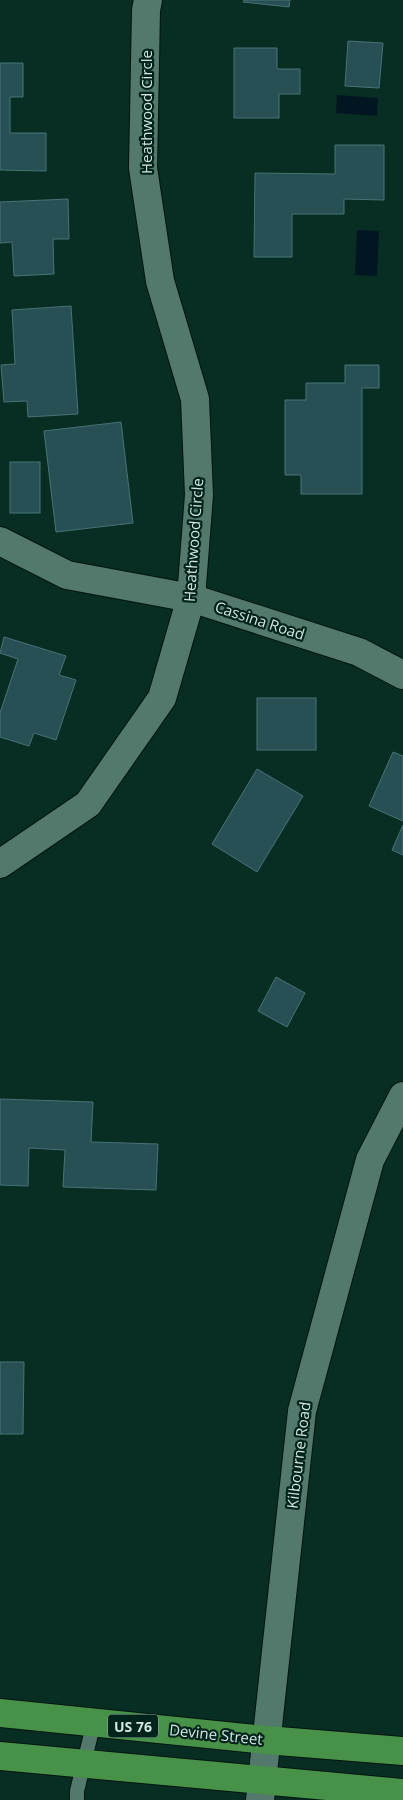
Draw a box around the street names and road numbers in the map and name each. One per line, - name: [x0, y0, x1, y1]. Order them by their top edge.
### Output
- street label: Heathwood Circle: [136, 50, 156, 174]
- street label: Heathwood Circle: [179, 478, 207, 602]
- street label: Cassina Road: [213, 596, 307, 644]
- street label: Kilbourne Road: [282, 1400, 314, 1510]
- road number: US 76: [108, 1714, 158, 1738]
- street label: Devine Street: [168, 1719, 264, 1749]

